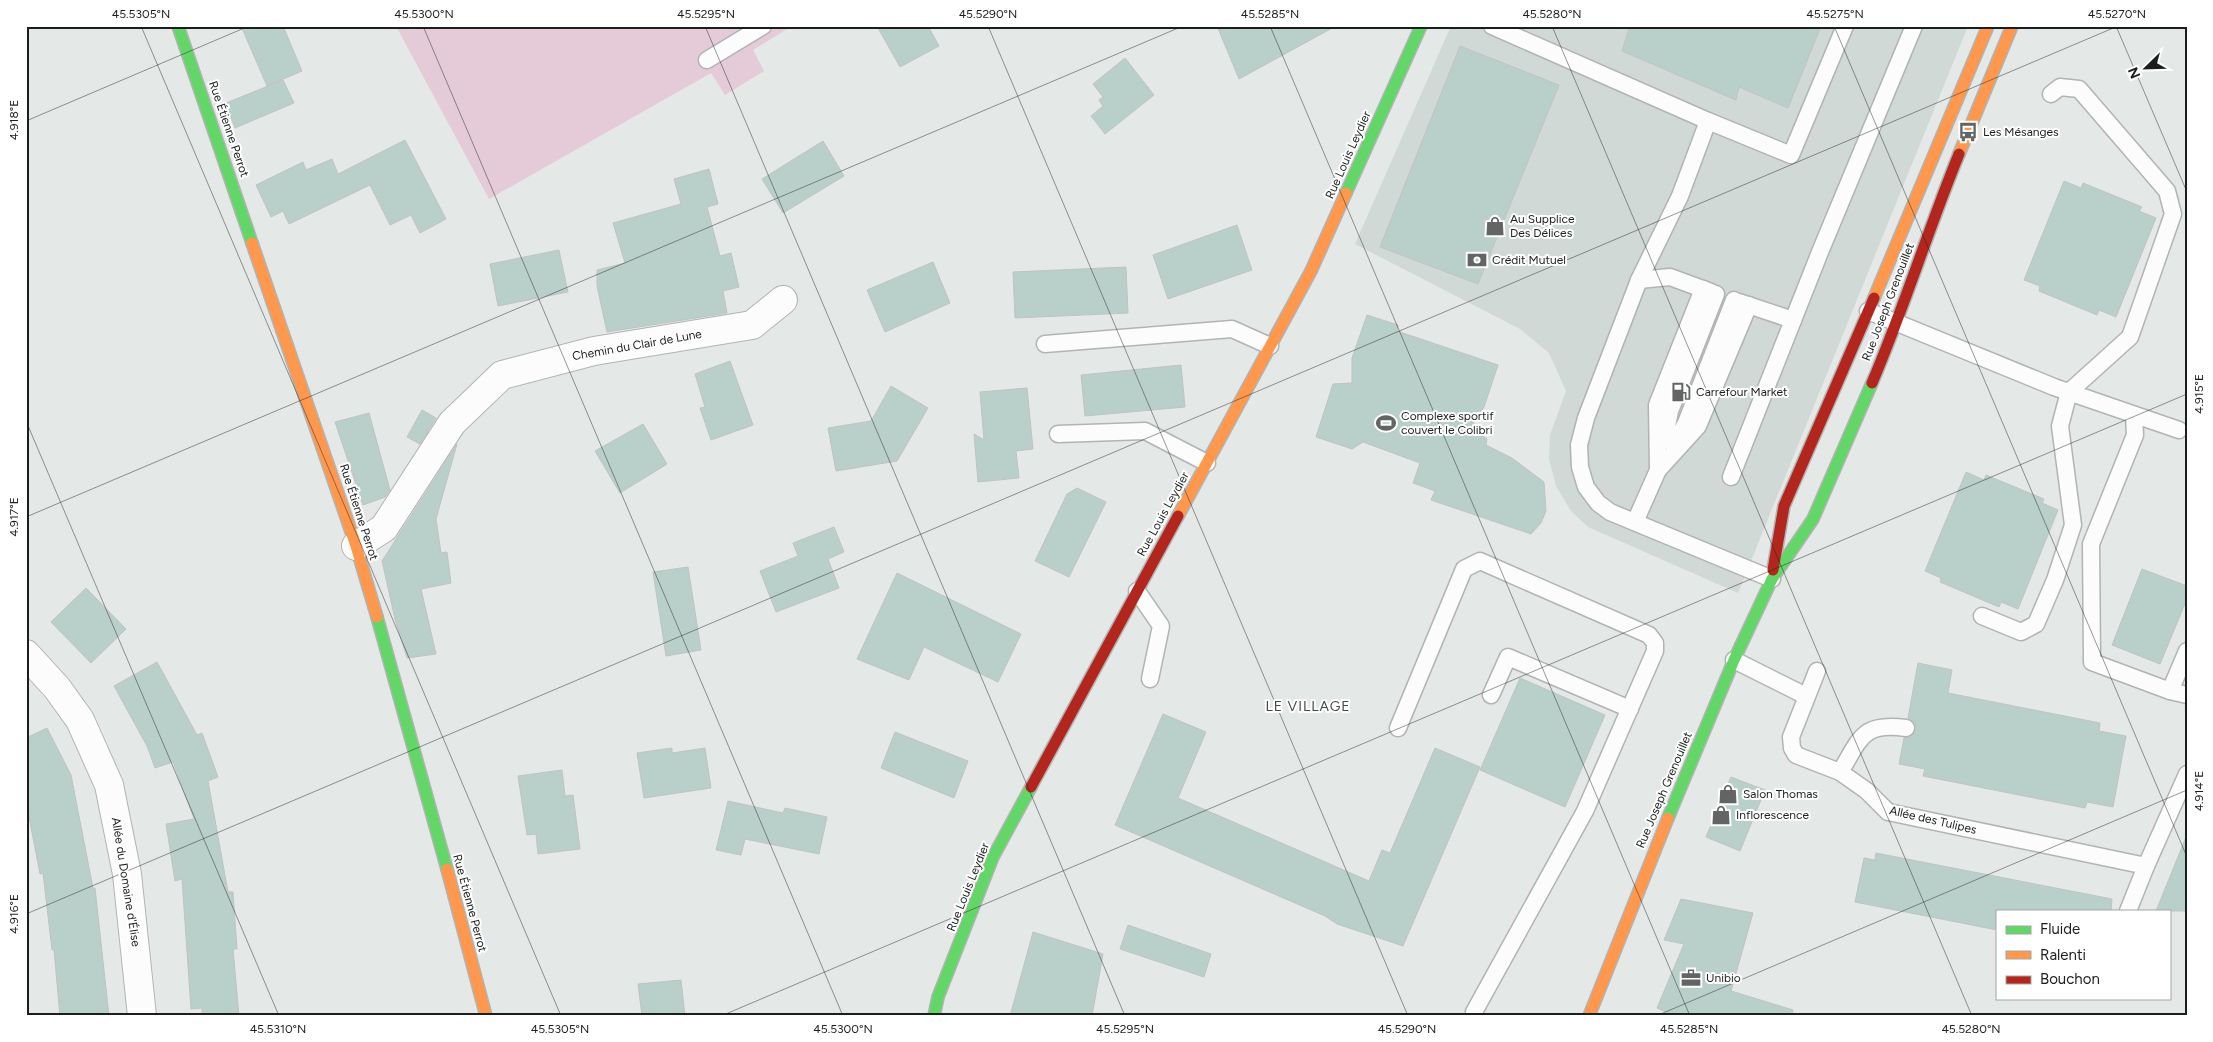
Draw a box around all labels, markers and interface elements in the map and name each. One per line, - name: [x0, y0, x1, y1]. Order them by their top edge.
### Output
- text: 45.5305°N: [112, 7, 170, 21]
- text: 45.5300°N: [394, 7, 454, 21]
- text: 45.5295°N: [677, 7, 735, 21]
- text: 45.5290°N: [959, 7, 1017, 21]
- text: 45.5285°N: [1241, 7, 1299, 21]
- text: 45.5280°N: [1522, 7, 1582, 21]
- text: 45.5275°N: [1806, 7, 1864, 21]
- text: 45.5270°N: [2088, 7, 2146, 21]
- north arrow: [2120, 42, 2170, 92]
- text: N: [2125, 65, 2144, 81]
- street label: Rue Étienne Perrot: [206, 79, 252, 179]
- text: 4.918°E: [7, 100, 21, 140]
- street label: Rue Louis Leydier: [1322, 109, 1374, 201]
- bus stop icon: Les Mésanges: [1957, 121, 1979, 143]
- place label: Les Mésanges: [1983, 125, 2059, 139]
- place label: Au Supplice Des Délices: [1510, 212, 1575, 240]
- shop icon: Au Supplice Des Délices: [1484, 215, 1506, 237]
- street label: Rue Joseph Grenouillet: [1859, 241, 1917, 363]
- bank icon: Crédit Mutuel: [1466, 249, 1488, 271]
- place label: Crédit Mutuel: [1492, 253, 1566, 267]
- street label: Chemin du Clair de Lune: [571, 327, 703, 363]
- text: 4.915°E: [2192, 374, 2206, 414]
- fuel station icon: Carrefour Market: [1670, 381, 1692, 403]
- place label: Carrefour Market: [1696, 385, 1788, 399]
- place label: Complexe sportif couvert le Colibri: [1401, 409, 1494, 437]
- sports icon: Complexe sportif couvert le Colibri: [1375, 412, 1397, 434]
- street label: Rue Étienne Perrot: [337, 462, 381, 562]
- street label: Rue Louis Leydier: [1134, 469, 1192, 559]
- text: 4.917°E: [7, 497, 21, 537]
- district label: LE VILLAGE: [1265, 698, 1351, 715]
- street label: Rue Joseph Grenouillet: [1633, 729, 1695, 850]
- text: 4.914°E: [2192, 771, 2206, 811]
- shop icon: Salon Thomas: [1717, 783, 1739, 805]
- place label: Salon Thomas: [1743, 787, 1818, 801]
- street label: Allée des Tulipes: [1888, 803, 1978, 837]
- shop icon: Inflorescence: [1710, 804, 1732, 826]
- place label: Inflorescence: [1736, 808, 1809, 822]
- street label: Allée du Domaine d'Élise: [109, 816, 143, 948]
- street label: Rue Louis Leydier: [944, 841, 992, 933]
- street label: Rue Étienne Perrot: [450, 853, 490, 954]
- text: 4.916°E: [7, 894, 21, 934]
- legend: [1996, 910, 2170, 1000]
- text: Fluide: [2040, 920, 2080, 938]
- text: Ralenti: [2040, 946, 2086, 964]
- office icon: Unibio: [1680, 967, 1702, 989]
- text: Bouchon: [2040, 970, 2100, 988]
- place label: Unibio: [1706, 971, 1741, 985]
- text: 45.5310°N: [250, 1022, 306, 1036]
- text: 45.5305°N: [531, 1022, 589, 1036]
- text: 45.5300°N: [813, 1022, 873, 1036]
- text: 45.5295°N: [1096, 1022, 1154, 1036]
- text: 45.5290°N: [1378, 1022, 1436, 1036]
- text: 45.5285°N: [1660, 1022, 1718, 1036]
- text: 45.5280°N: [1941, 1022, 2001, 1036]

